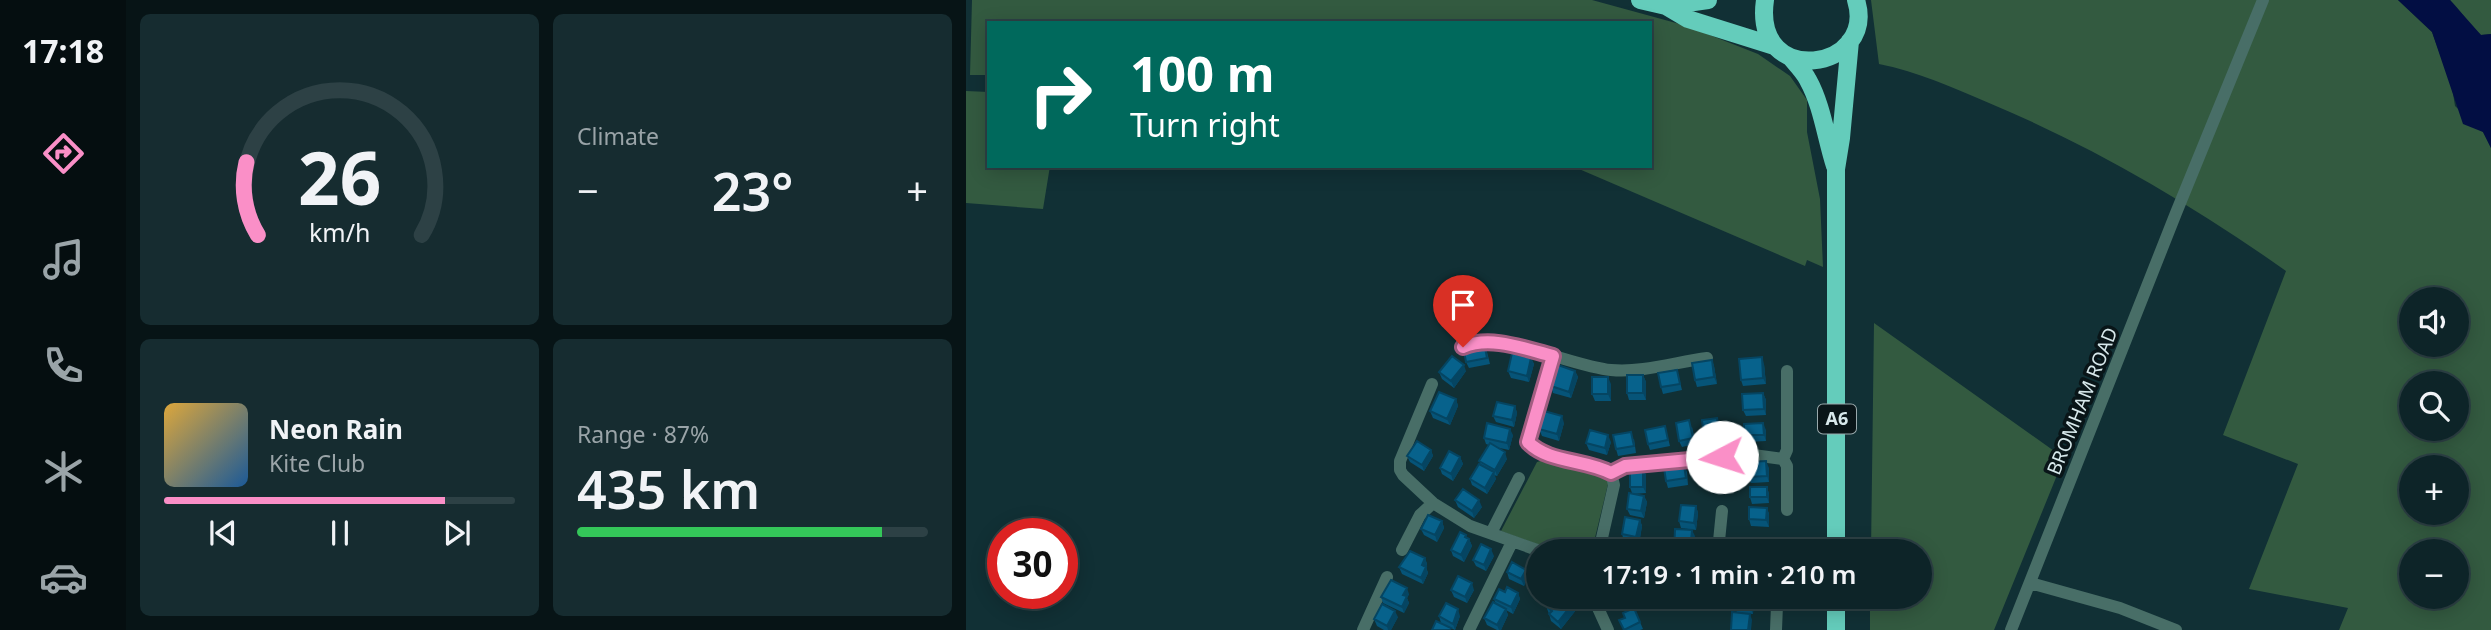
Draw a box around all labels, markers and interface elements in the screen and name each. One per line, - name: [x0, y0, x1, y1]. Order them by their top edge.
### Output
- text: 17:18: [22, 29, 104, 72]
- text: 100 m: [1130, 40, 1275, 106]
- icon: right: [1015, 49, 1106, 140]
- text: Turn right: [1130, 103, 1280, 146]
- text: Climate: [577, 120, 659, 152]
- text: 26: [298, 128, 381, 227]
- icon: directions: [39, 129, 88, 178]
- text: 23°: [712, 155, 793, 226]
- text: −: [577, 164, 599, 216]
- text: +: [906, 164, 928, 216]
- text: km/h: [309, 215, 370, 249]
- icon: music: [39, 235, 88, 284]
- pin: [1433, 275, 1493, 347]
- icon: arrive: [1444, 286, 1482, 324]
- map controls: [2399, 287, 2469, 609]
- button: sound: [2399, 287, 2469, 357]
- street label: BROMHAM ROAD: [2041, 323, 2123, 479]
- icon: phone: [39, 341, 88, 390]
- button: search: [2399, 371, 2469, 441]
- road number: A6: [1818, 404, 1856, 433]
- text: Neon Rain: [269, 411, 403, 447]
- text: Range · 87%: [577, 418, 709, 450]
- position arrow: [1685, 420, 1759, 494]
- icon: climate: [39, 447, 88, 496]
- text: Kite Club: [269, 447, 365, 479]
- text: 435 km: [577, 453, 760, 524]
- button: +: [2399, 455, 2469, 525]
- icon: previous: [204, 514, 242, 552]
- icon: pause: [321, 514, 359, 552]
- icon: next: [438, 514, 476, 552]
- speed limit sign: 30: [987, 518, 1078, 609]
- button: −: [2399, 539, 2469, 609]
- icon: car: [39, 553, 88, 602]
- text: 17:19 · 1 min · 210 m: [1602, 556, 1856, 592]

